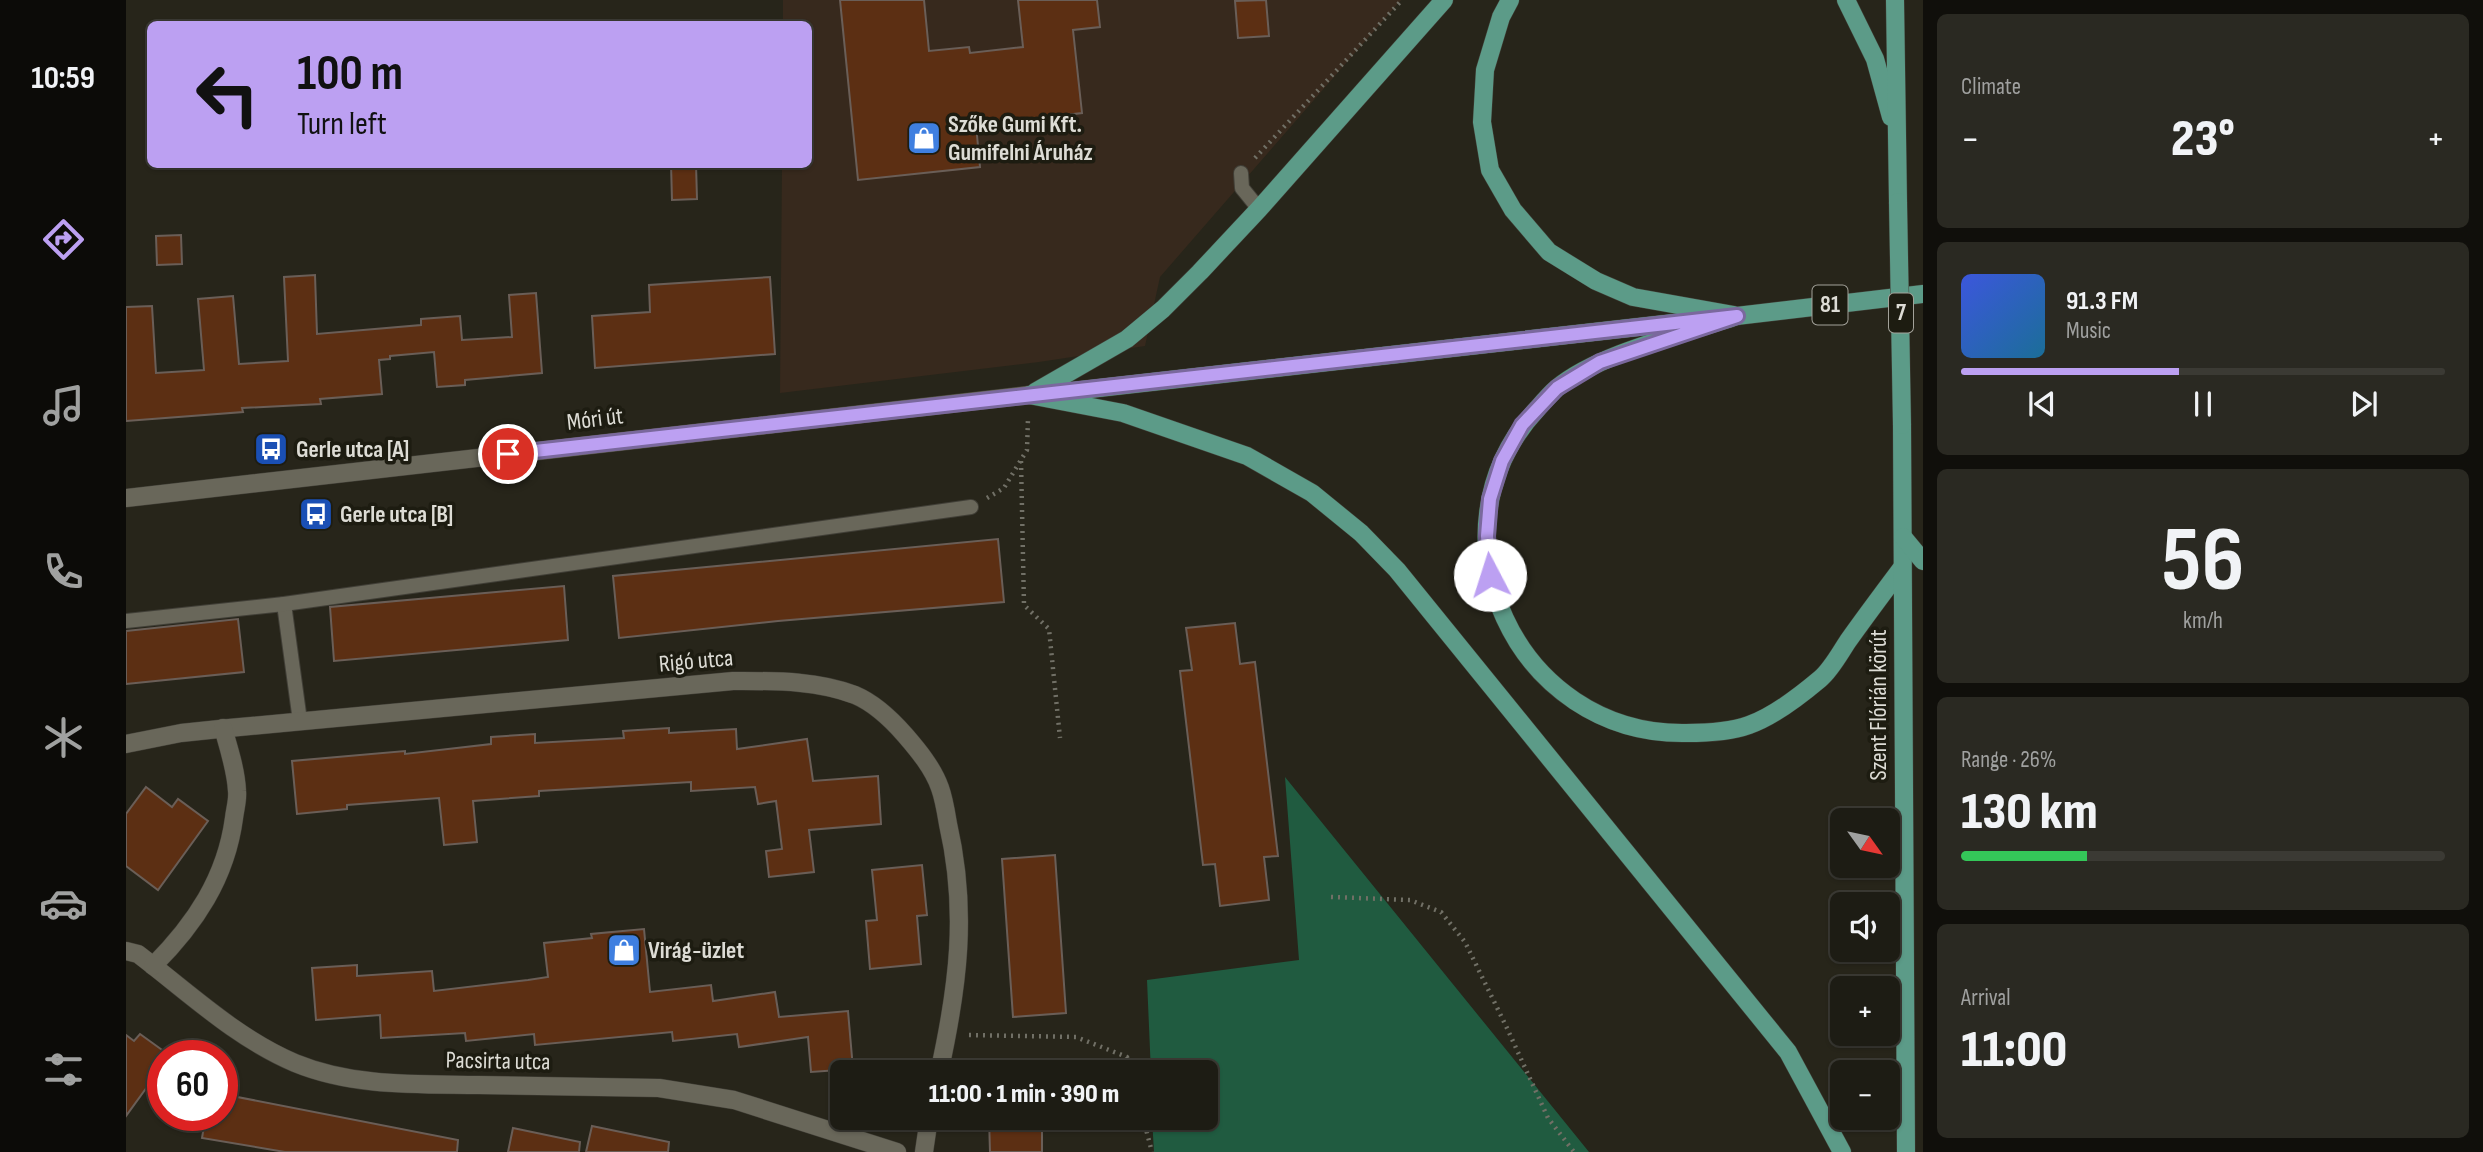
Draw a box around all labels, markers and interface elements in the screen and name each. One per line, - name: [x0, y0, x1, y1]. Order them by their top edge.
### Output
- text: 100 m: [297, 45, 403, 104]
- icon: left: [182, 49, 273, 140]
- text: 10:59: [31, 59, 95, 98]
- text: Climate: [1961, 73, 2021, 101]
- text: Turn left: [297, 105, 387, 144]
- text: 23°: [2171, 108, 2235, 171]
- place label: Szőke Gumi Kft. Gumifelni Áruház: [948, 110, 1093, 167]
- text: −: [1961, 117, 1980, 162]
- text: +: [2426, 117, 2445, 162]
- shop icon: Szőke Gumi Kft. Gumifelni Áruház: [905, 119, 943, 157]
- icon: directions: [39, 215, 88, 264]
- road number: 81: [1812, 286, 1848, 324]
- text: 91.3 FM: [2066, 286, 2138, 317]
- road number: 7: [1889, 294, 1913, 332]
- text: Music: [2066, 317, 2111, 345]
- icon: music: [39, 381, 88, 430]
- icon: previous: [2023, 385, 2061, 423]
- icon: pause: [2184, 385, 2222, 423]
- icon: next: [2345, 385, 2383, 423]
- street label: Móri út: [565, 401, 625, 437]
- pin: [478, 424, 538, 484]
- bus stop icon: Gerle utca [A]: [252, 430, 290, 468]
- place label: Gerle utca [A]: [296, 435, 409, 464]
- icon: arrive: [489, 435, 527, 473]
- bus stop icon: Gerle utca [B]: [297, 495, 335, 533]
- place label: Gerle utca [B]: [340, 500, 453, 529]
- text: 56: [2162, 507, 2244, 616]
- position arrow: [1453, 538, 1527, 612]
- icon: phone: [39, 547, 88, 596]
- text: km/h: [2183, 607, 2223, 635]
- street label: Szent Flórián körút: [1864, 630, 1893, 780]
- street label: Rigó utca: [658, 643, 734, 679]
- icon: climate: [39, 713, 88, 762]
- text: Range · 26%: [1961, 746, 2056, 774]
- text: 130 km: [1961, 781, 2098, 844]
- north arrow: [1830, 808, 1900, 878]
- map controls: [1830, 808, 1900, 1130]
- icon: car: [39, 879, 88, 928]
- button: sound: [1830, 892, 1900, 962]
- shop icon: Virág-üzlet: [605, 931, 643, 969]
- place label: Virág-üzlet: [648, 936, 744, 965]
- button: +: [1830, 976, 1900, 1046]
- text: Arrival: [1961, 984, 2010, 1012]
- text: 11:00: [1961, 1019, 2067, 1082]
- speed limit sign: 60: [147, 1040, 238, 1131]
- icon: filters: [39, 1045, 88, 1094]
- street label: Pacsirta utca: [445, 1046, 551, 1076]
- button: −: [1830, 1060, 1900, 1130]
- text: 11:00 · 1 min · 390 m: [929, 1079, 1119, 1110]

